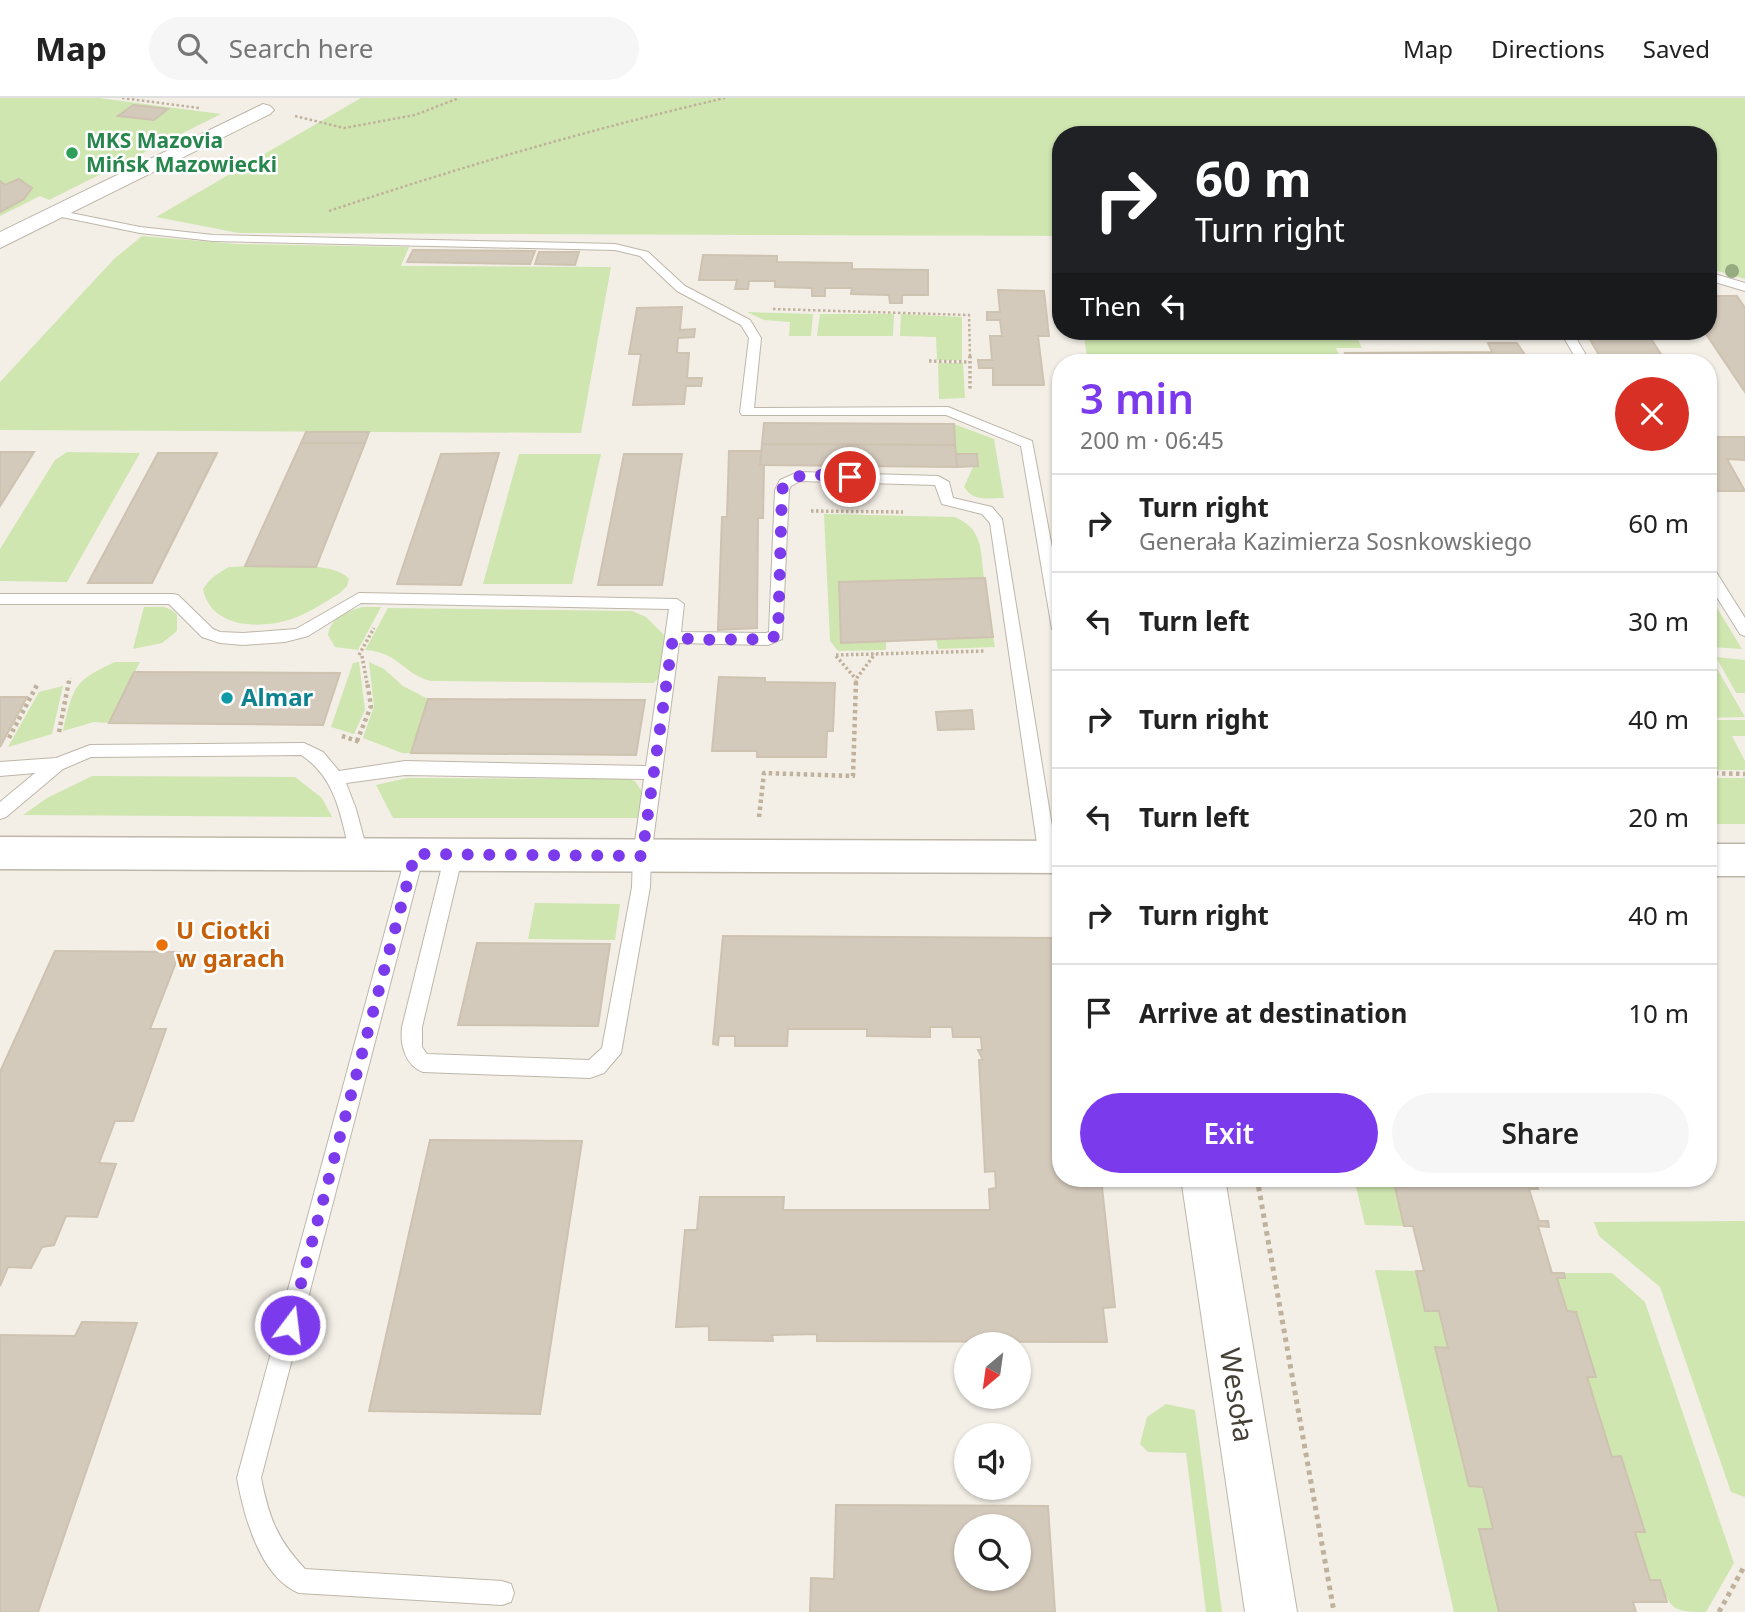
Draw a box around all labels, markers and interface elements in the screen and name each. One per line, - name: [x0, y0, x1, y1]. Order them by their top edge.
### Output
- search box: [149, 17, 639, 80]
- text: Map: [35, 26, 107, 71]
- icon: search: [173, 29, 211, 67]
- text: Search here: [229, 30, 373, 66]
- text: Map: [1403, 32, 1453, 65]
- text: Directions: [1491, 32, 1605, 65]
- text: Saved: [1643, 32, 1710, 65]
- place label: MKS Mazovia Mińsk Mazowiecki: [86, 126, 277, 178]
- marker: MKS Mazovia Mińsk Mazowiecki: [64, 145, 80, 161]
- text: 60 m: [1195, 145, 1312, 211]
- icon: right: [1080, 154, 1171, 245]
- text: Turn right: [1195, 208, 1345, 251]
- icon: left: [1155, 287, 1193, 325]
- text: Then: [1080, 288, 1141, 324]
- text: 3 min: [1080, 369, 1194, 426]
- button: close: [1615, 377, 1689, 451]
- text: 200 m · 06:45: [1080, 424, 1224, 456]
- pin: [820, 447, 880, 507]
- icon: arrive: [831, 458, 869, 496]
- text: Turn right: [1139, 489, 1269, 525]
- icon: right: [1080, 504, 1118, 542]
- text: 60 m: [1628, 505, 1689, 541]
- text: Generała Kazimierza Sosnkowskiego: [1139, 525, 1532, 557]
- icon: left: [1080, 602, 1118, 640]
- text: Turn left: [1139, 603, 1250, 639]
- text: 30 m: [1628, 603, 1689, 639]
- place label: Almar: [241, 680, 314, 713]
- marker: Almar: [219, 690, 235, 706]
- icon: right: [1080, 700, 1118, 738]
- text: Turn right: [1139, 701, 1269, 737]
- text: 40 m: [1628, 701, 1689, 737]
- icon: left: [1080, 798, 1118, 836]
- text: Turn left: [1139, 799, 1250, 835]
- text: 20 m: [1628, 799, 1689, 835]
- icon: right: [1080, 896, 1118, 934]
- text: Turn right: [1139, 897, 1269, 933]
- text: 40 m: [1628, 897, 1689, 933]
- place label: U Ciotki w garach: [176, 913, 285, 974]
- marker: U Ciotki w garach: [154, 937, 170, 953]
- icon: arrive: [1080, 994, 1118, 1032]
- text: Arrive at destination: [1139, 995, 1408, 1031]
- text: 10 m: [1628, 995, 1689, 1031]
- button: Exit: [1080, 1093, 1378, 1173]
- button: Share: [1392, 1093, 1689, 1173]
- position arrow: [253, 1288, 327, 1362]
- north arrow: [954, 1332, 1031, 1409]
- map controls: [954, 1332, 1031, 1591]
- street label: Wesoła: [1212, 1345, 1264, 1445]
- button: sound: [954, 1423, 1031, 1500]
- button: search: [954, 1514, 1031, 1591]

